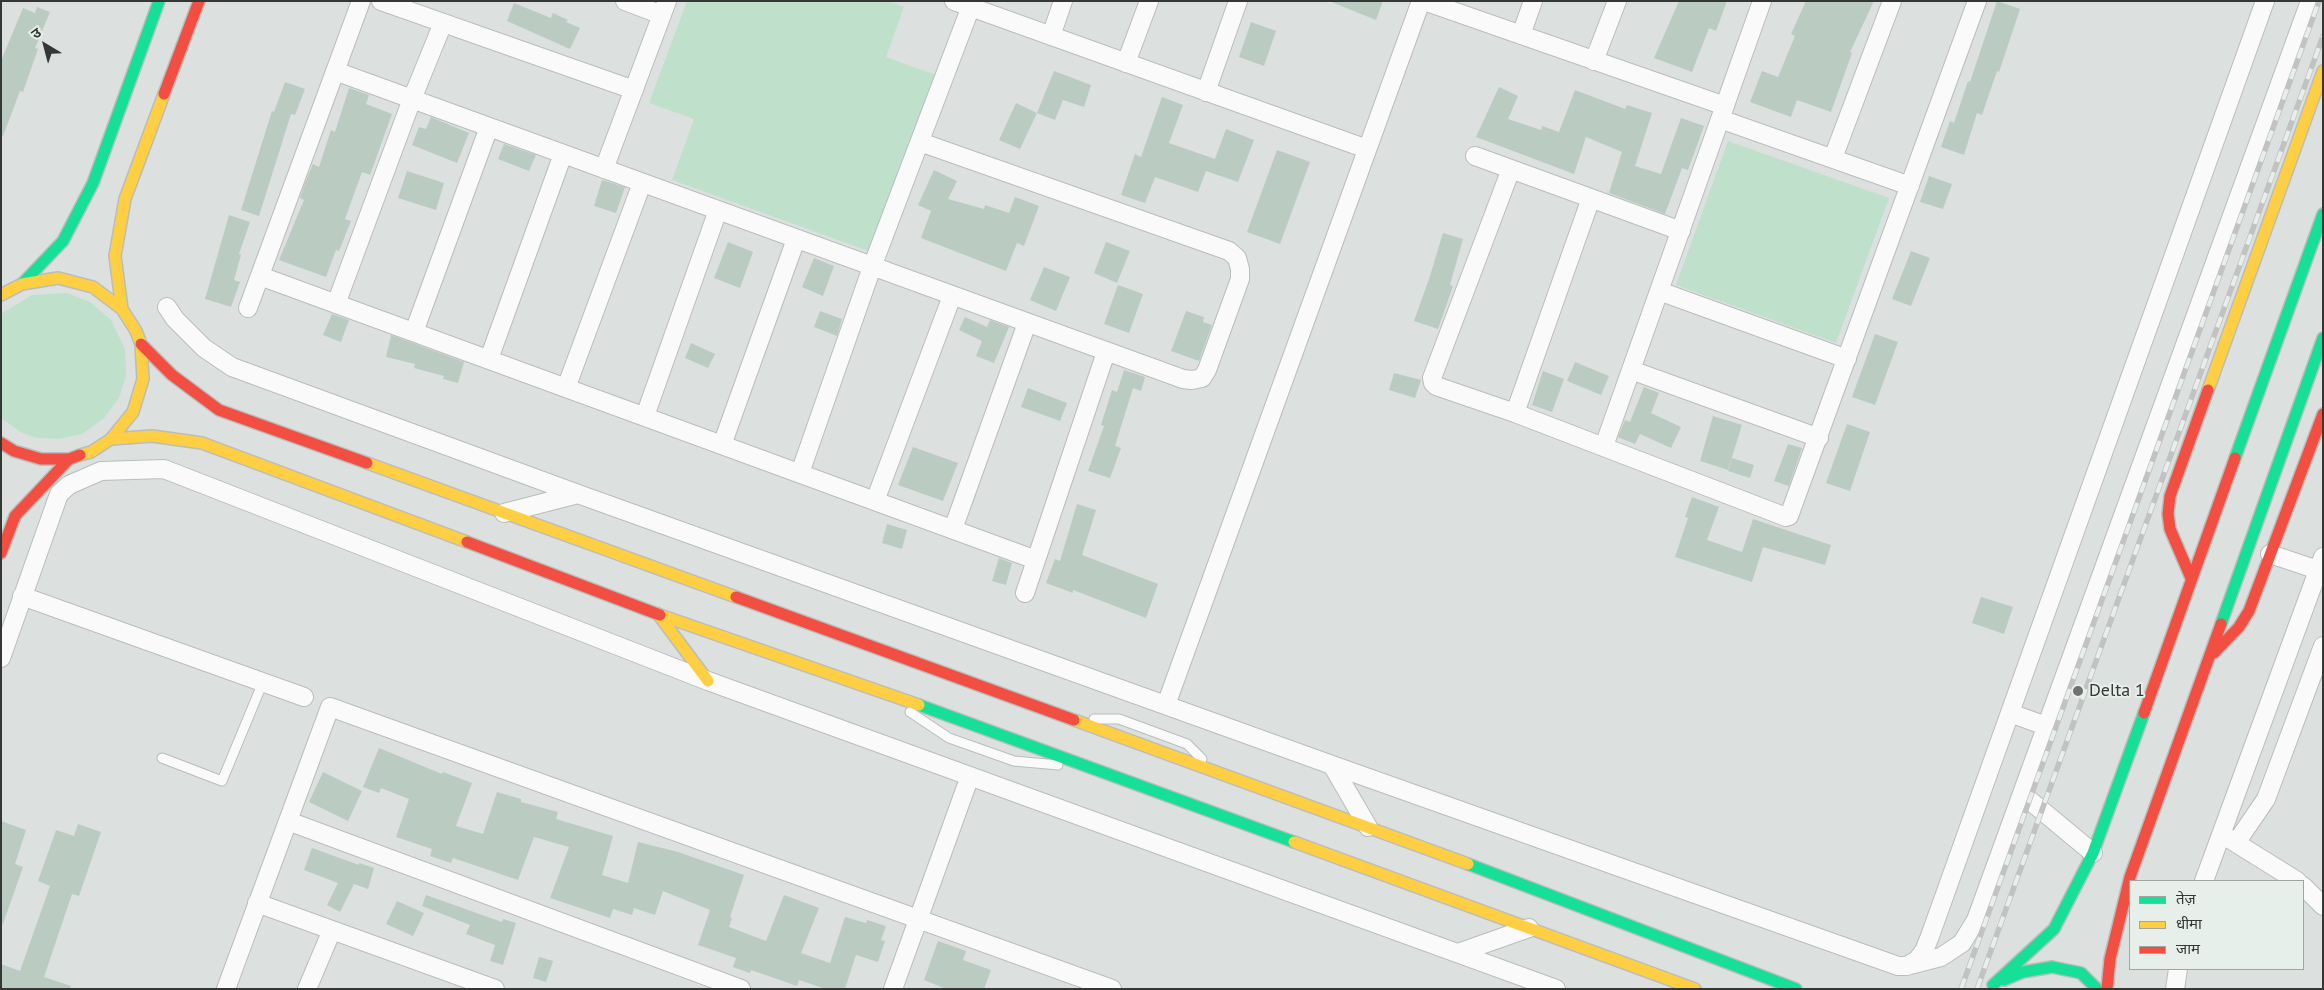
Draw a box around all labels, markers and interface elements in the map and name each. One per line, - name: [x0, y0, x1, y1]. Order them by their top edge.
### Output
- north arrow: [20, 20, 70, 70]
- text: उ: [27, 23, 45, 43]
- place label: Delta 1: [2089, 680, 2145, 702]
- marker: Delta 1: [2071, 684, 2085, 698]
- legend: [2129, 880, 2304, 970]
- text: तेज़: [2176, 889, 2196, 908]
- text: धीमा: [2176, 914, 2202, 933]
- text: जाम: [2176, 939, 2200, 958]

